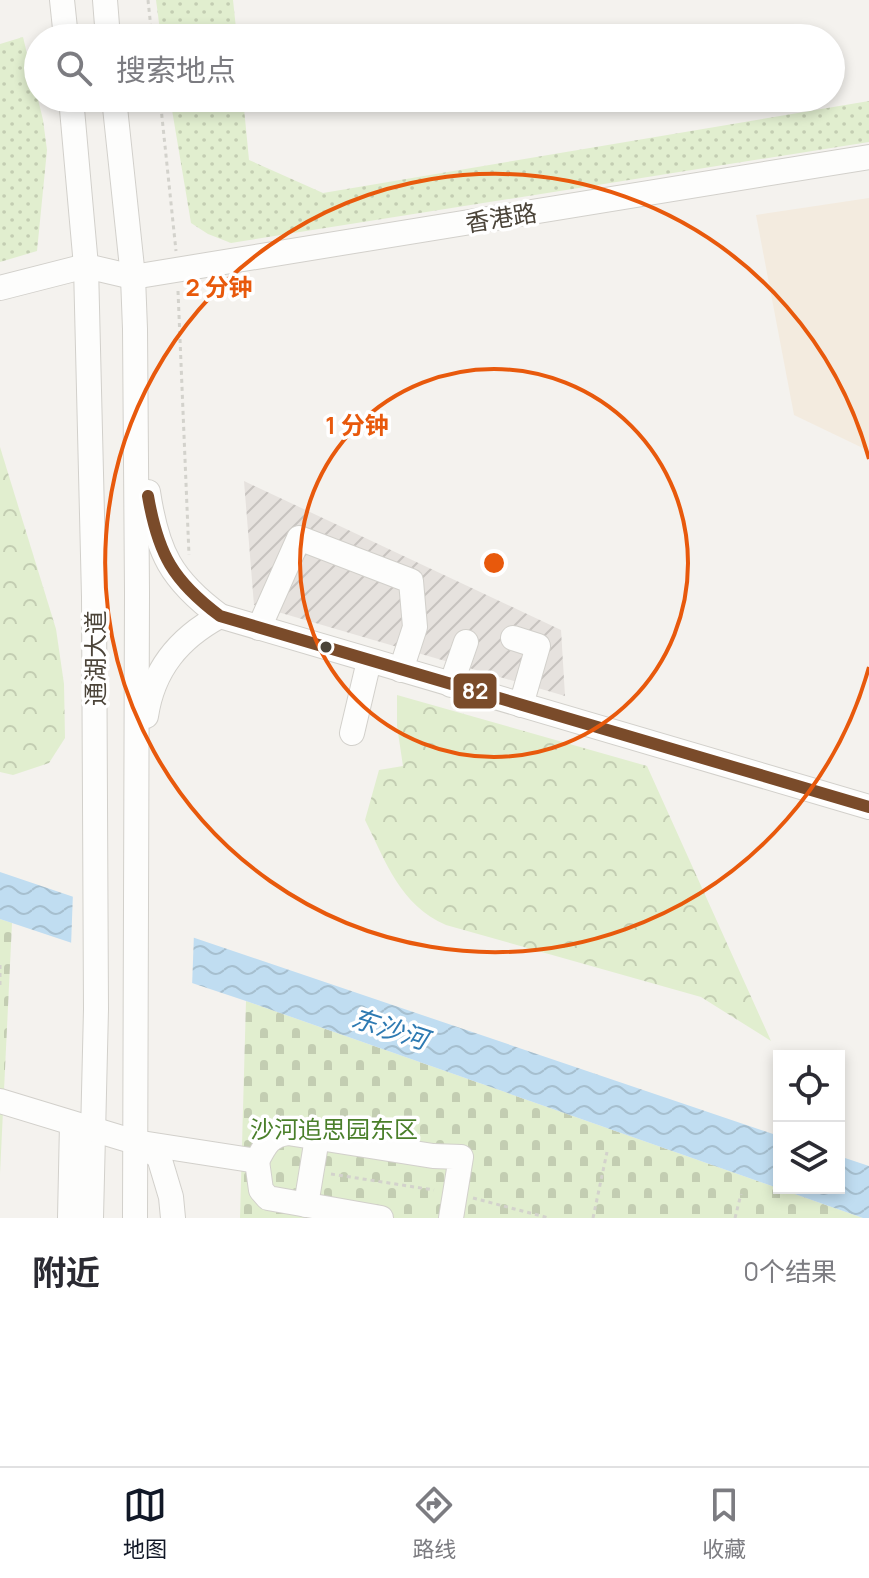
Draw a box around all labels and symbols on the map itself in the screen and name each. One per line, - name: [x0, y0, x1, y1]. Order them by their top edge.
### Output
- street label: 香港路: [463, 195, 539, 239]
- text: 2 分钟: [185, 270, 253, 303]
- text: 1 分钟: [325, 408, 389, 441]
- centre of rings: [480, 549, 508, 577]
- street label: 通湖大道: [78, 610, 111, 706]
- unlabelled marker: [318, 639, 334, 655]
- line badge: 82: [452, 672, 498, 710]
- text: 82: [462, 676, 488, 706]
- water label: 东沙河: [347, 999, 437, 1059]
- park label: 沙河追思园东区: [250, 1112, 418, 1145]

